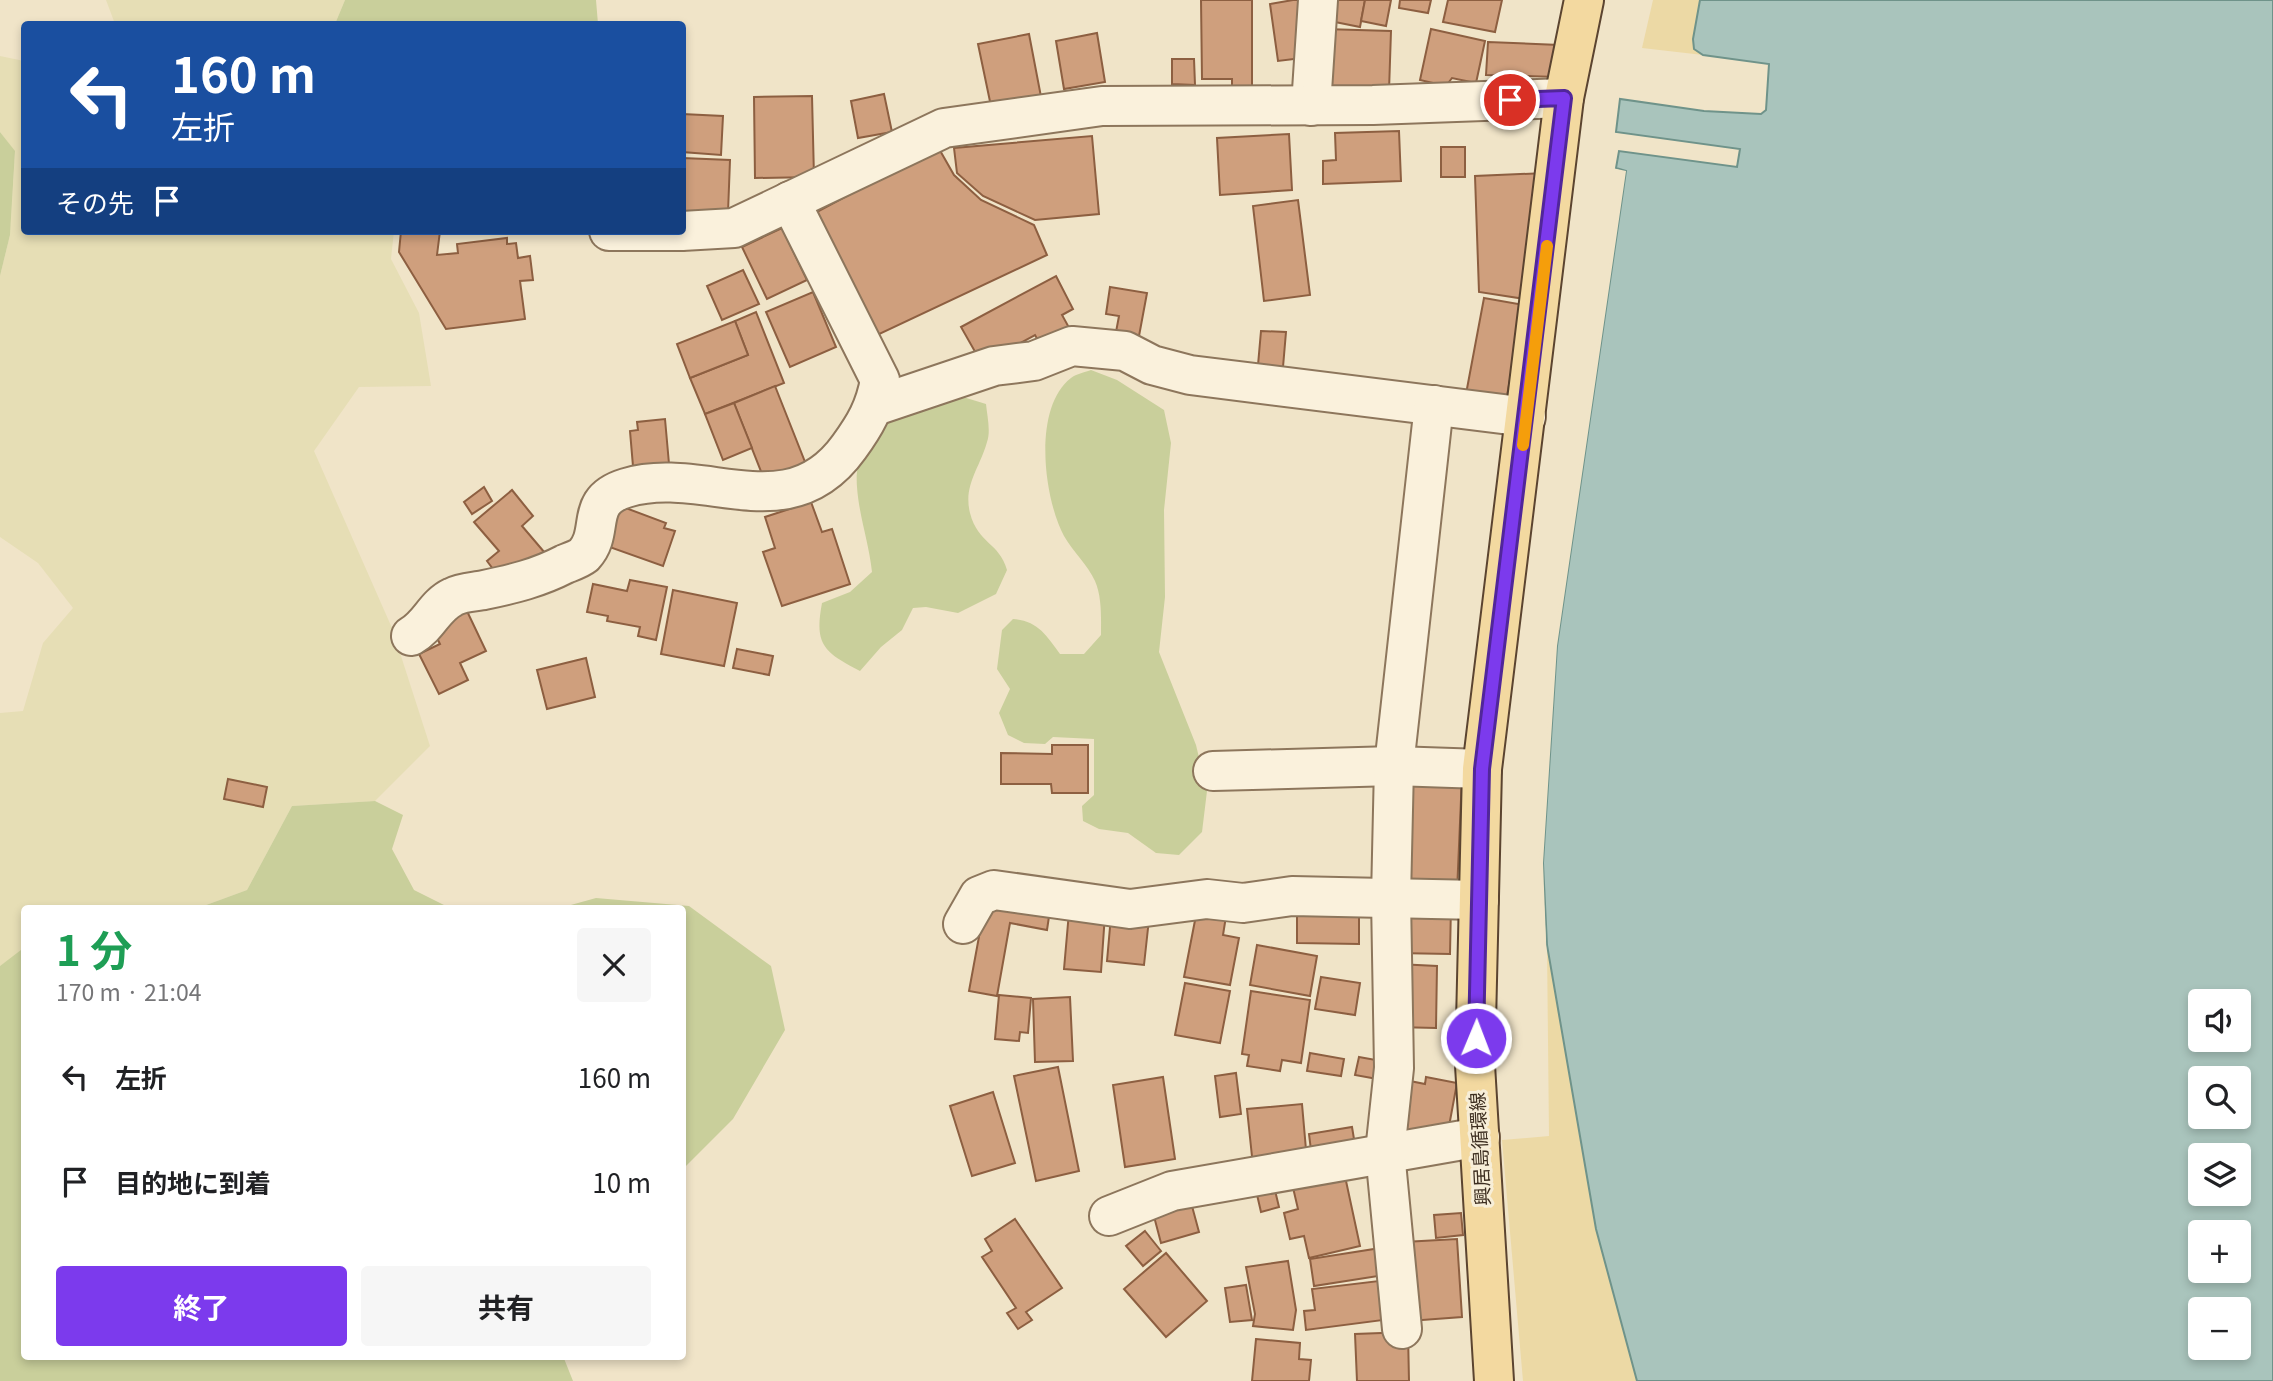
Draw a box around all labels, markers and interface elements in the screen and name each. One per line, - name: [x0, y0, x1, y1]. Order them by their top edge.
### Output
- text: 160 m: [171, 36, 316, 107]
- icon: left: [56, 49, 147, 140]
- pin: [1480, 70, 1540, 130]
- icon: arrive: [1491, 81, 1529, 119]
- text: 左折: [171, 102, 235, 148]
- icon: arrive: [148, 182, 186, 220]
- text: その先: [56, 183, 134, 220]
- text: 1 分: [56, 917, 132, 978]
- button: close: [577, 928, 651, 1002]
- text: 170 m · 21:04: [56, 974, 201, 1008]
- map controls: [2188, 989, 2251, 1360]
- button: sound: [2188, 989, 2251, 1052]
- position arrow: [1439, 1001, 1513, 1075]
- icon: left: [56, 1058, 94, 1096]
- text: 左折: [115, 1058, 167, 1095]
- text: 160 m: [578, 1058, 651, 1095]
- button: search: [2188, 1066, 2251, 1129]
- street label: 興居島循環線: [1462, 1091, 1495, 1207]
- button: layers: [2188, 1143, 2251, 1206]
- icon: arrive: [56, 1163, 94, 1201]
- text: 目的地に到着: [115, 1163, 271, 1200]
- text: 10 m: [592, 1163, 651, 1200]
- button: +: [2188, 1220, 2251, 1283]
- button: 終了: [56, 1266, 347, 1346]
- button: 共有: [361, 1266, 651, 1346]
- button: −: [2188, 1297, 2251, 1360]

